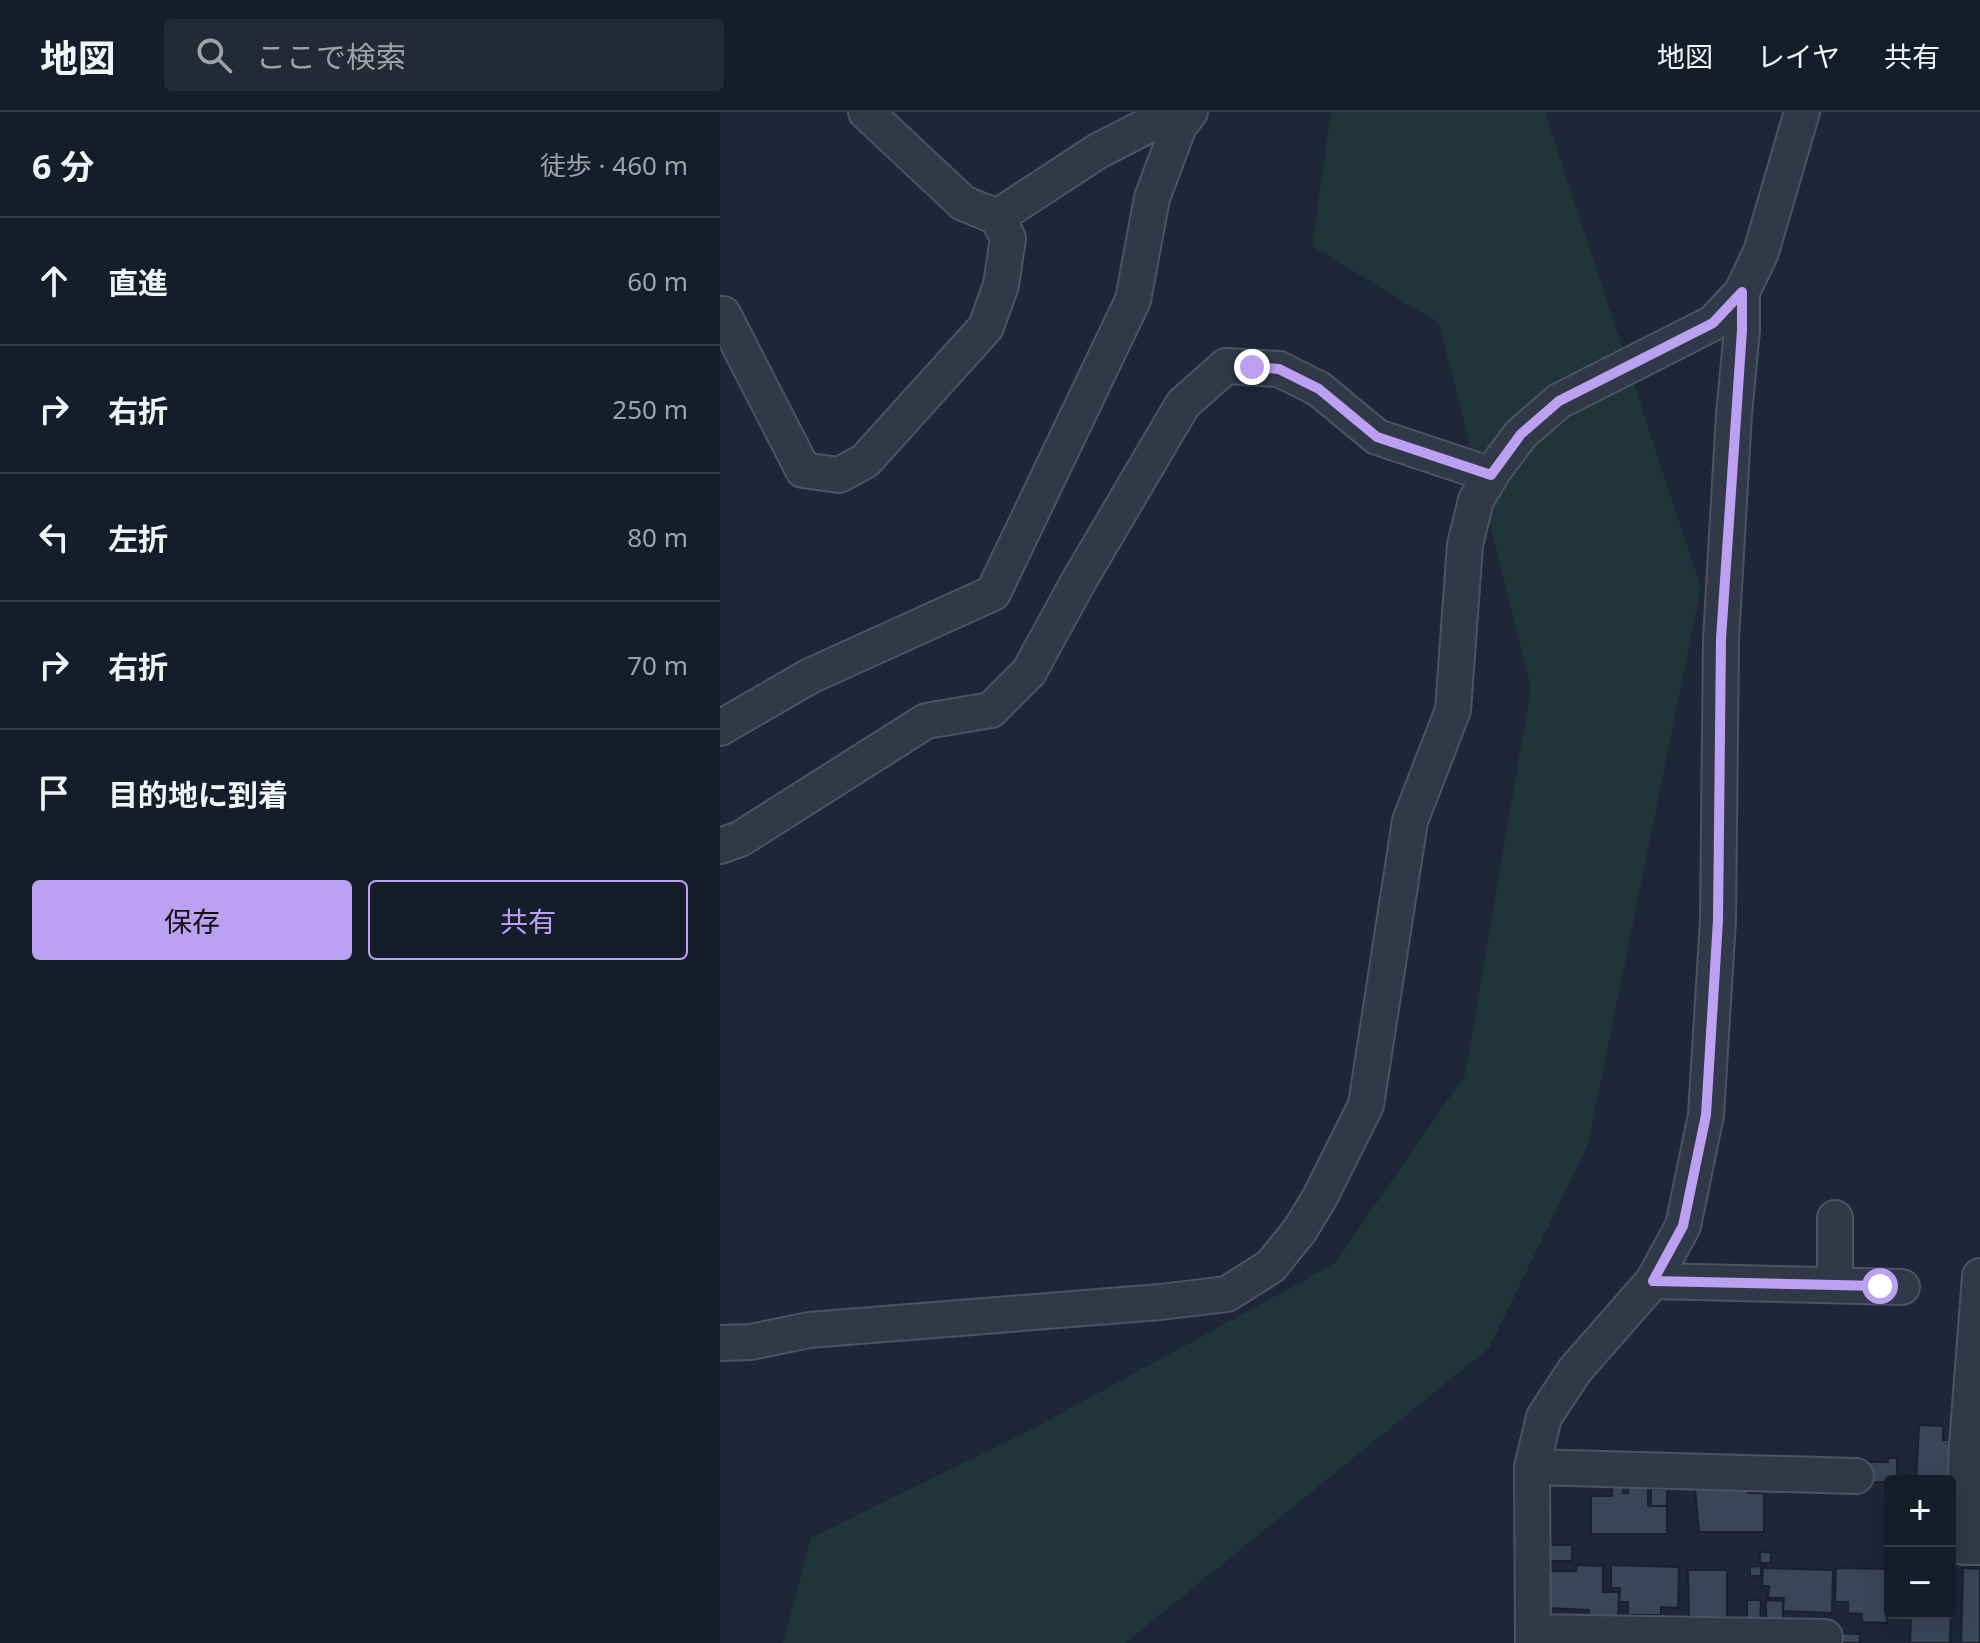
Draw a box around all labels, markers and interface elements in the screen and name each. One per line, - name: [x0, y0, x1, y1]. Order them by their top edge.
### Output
- search box: [164, 19, 724, 91]
- text: 地図: [40, 31, 116, 83]
- icon: search: [192, 33, 236, 77]
- text: ここで検索: [256, 36, 406, 77]
- text: 地図: [1657, 37, 1713, 75]
- text: レイヤ: [1757, 37, 1840, 75]
- text: 共有: [1884, 37, 1940, 75]
- text: 6 分: [32, 143, 94, 189]
- text: 徒歩 · 460 m: [540, 147, 688, 183]
- icon: ahead: [32, 259, 76, 303]
- text: 直進: [108, 262, 168, 303]
- text: 60 m: [627, 263, 688, 299]
- route end: [1234, 349, 1270, 385]
- icon: right: [32, 387, 76, 431]
- text: 右折: [108, 390, 168, 431]
- text: 250 m: [612, 391, 688, 427]
- icon: left: [32, 515, 76, 559]
- text: 左折: [108, 518, 168, 559]
- text: 80 m: [627, 519, 688, 555]
- icon: right: [32, 643, 76, 687]
- text: 右折: [108, 646, 168, 687]
- text: 70 m: [627, 647, 688, 683]
- icon: arrive: [32, 771, 76, 815]
- text: 目的地に到着: [108, 774, 288, 815]
- button: 保存: [32, 880, 352, 960]
- button: 共有: [368, 880, 688, 960]
- route start: [1862, 1268, 1898, 1304]
- map controls: [1884, 1475, 1956, 1619]
- button: +: [1884, 1475, 1956, 1547]
- button: −: [1884, 1547, 1956, 1619]

